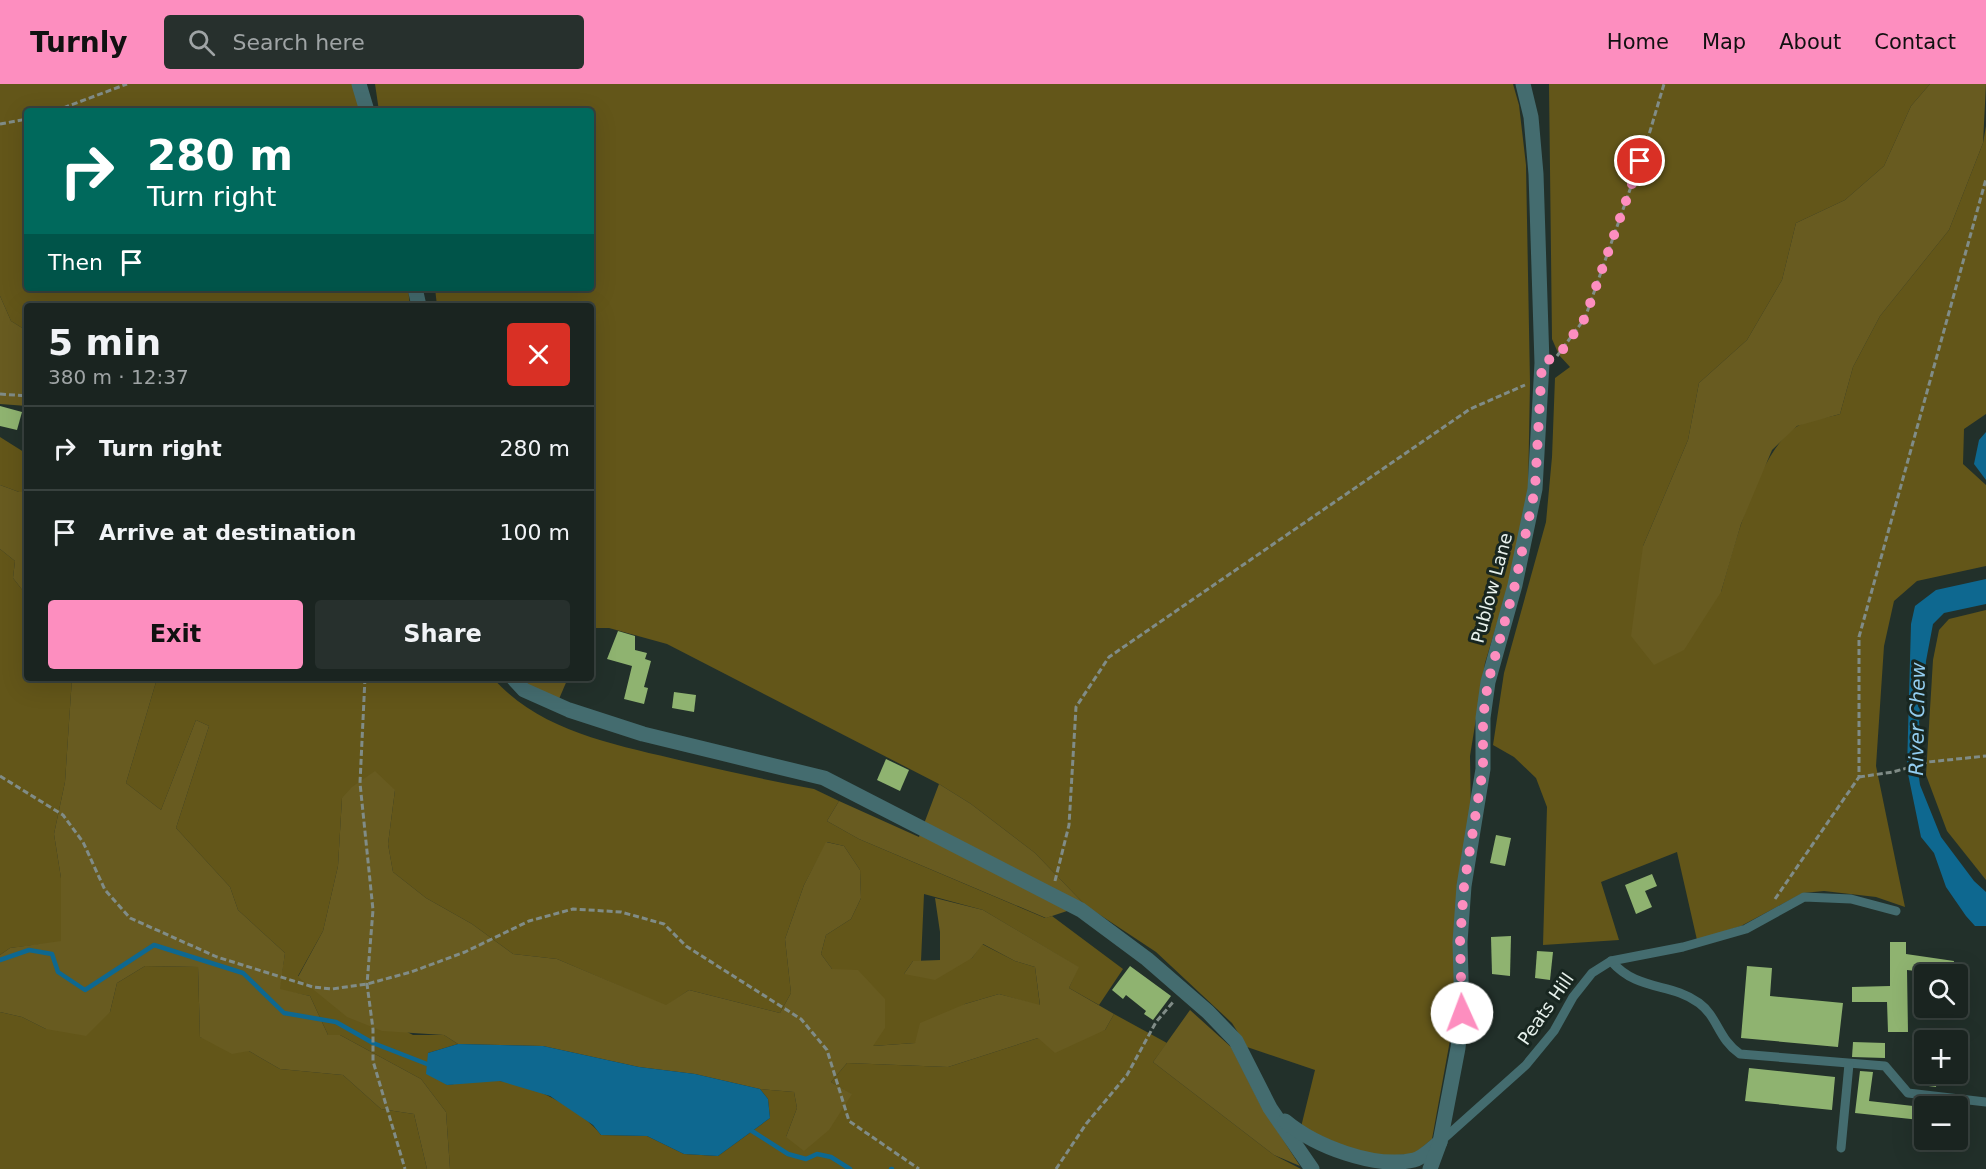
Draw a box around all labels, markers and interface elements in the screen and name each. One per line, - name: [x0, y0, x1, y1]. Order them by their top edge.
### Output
- search box: [164, 15, 584, 69]
- text: Turnly: [30, 26, 128, 59]
- icon: search: [185, 26, 218, 59]
- text: Search here: [233, 30, 365, 55]
- text: Home: [1607, 30, 1669, 54]
- text: Map: [1702, 30, 1746, 54]
- text: About: [1779, 30, 1841, 54]
- text: Contact: [1874, 30, 1956, 54]
- text: 280 m: [147, 131, 293, 180]
- icon: right: [48, 132, 126, 210]
- pin: [1614, 135, 1665, 186]
- icon: arrive: [1623, 144, 1656, 177]
- text: Turn right: [147, 181, 276, 212]
- icon: arrive: [115, 246, 148, 279]
- text: Then: [48, 250, 103, 275]
- text: 5 min: [48, 322, 161, 363]
- button: close: [507, 323, 570, 386]
- text: 380 m · 12:37: [48, 365, 189, 389]
- icon: right: [48, 432, 81, 465]
- text: Turn right: [99, 436, 222, 461]
- text: 280 m: [500, 436, 570, 461]
- icon: arrive: [48, 516, 81, 549]
- text: Arrive at destination: [99, 520, 356, 545]
- text: 100 m: [500, 520, 570, 545]
- street label: Publow Lane: [1467, 530, 1516, 645]
- button: Exit: [48, 600, 303, 669]
- button: Share: [315, 600, 570, 669]
- water label: River Chew: [1904, 661, 1930, 776]
- map controls: [1914, 964, 1968, 1150]
- button: search: [1914, 964, 1968, 1018]
- street label: Peats Hill: [1513, 969, 1578, 1049]
- position arrow: [1430, 981, 1494, 1045]
- button: +: [1914, 1030, 1968, 1084]
- button: −: [1914, 1096, 1968, 1150]

